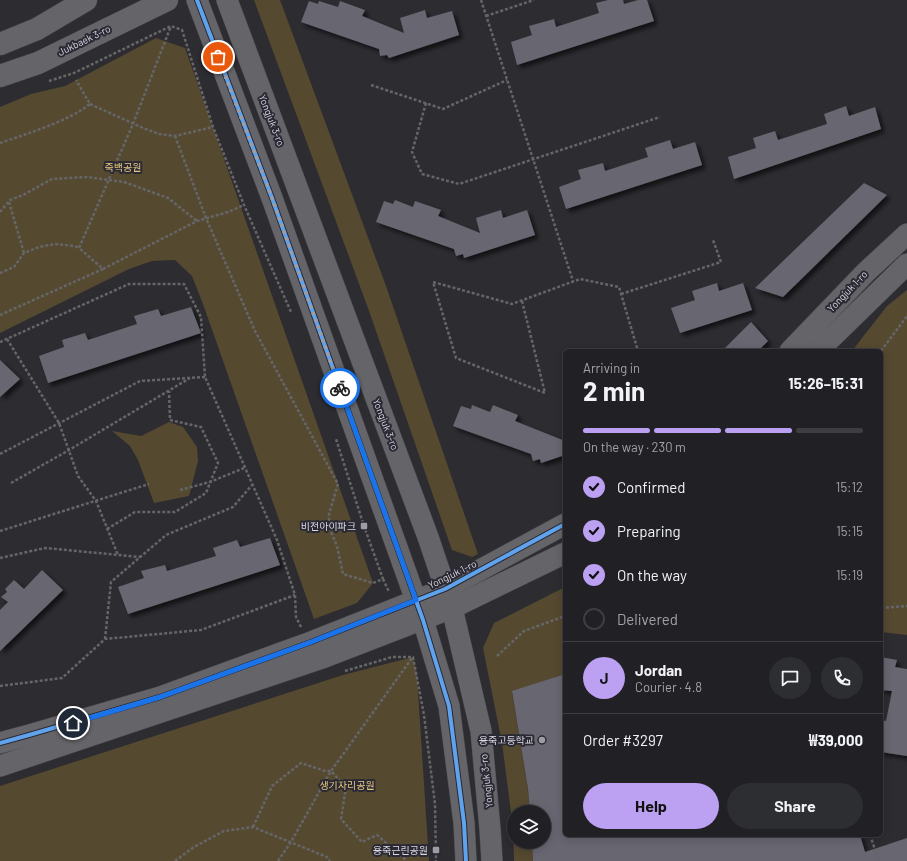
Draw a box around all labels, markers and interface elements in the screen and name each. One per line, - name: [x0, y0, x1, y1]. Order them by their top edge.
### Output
- street label: Jukbaek 3-ro: [56, 22, 112, 58]
- pin: [201, 40, 235, 74]
- icon: bag: [207, 46, 229, 68]
- street label: Yongjuk 3-ro: [257, 93, 287, 147]
- park label: 죽백공원: [105, 161, 141, 173]
- street label: Yongjuk 1-ro: [824, 268, 870, 314]
- text: Arriving in: [583, 360, 640, 376]
- courier: [320, 368, 360, 408]
- text: 15:26–15:31: [788, 374, 863, 392]
- text: 2 min: [583, 375, 645, 406]
- icon: bike: [329, 377, 351, 399]
- street label: Yongjuk 3-ro: [371, 397, 401, 451]
- text: On the way · 230 m: [583, 439, 686, 455]
- icon: check: [583, 476, 605, 498]
- text: Confirmed: [617, 478, 685, 496]
- text: 15:12: [836, 479, 863, 495]
- place label: 비전아이파크: [301, 520, 356, 532]
- icon: check: [583, 520, 605, 542]
- marker: 비전아이파크: [359, 521, 369, 531]
- text: Preparing: [617, 522, 681, 540]
- text: 15:15: [836, 523, 863, 539]
- street label: Yongjuk 1-ro: [426, 557, 478, 591]
- icon: check: [583, 564, 605, 586]
- text: On the way: [617, 566, 687, 584]
- text: 15:19: [836, 567, 863, 583]
- text: Delivered: [617, 610, 678, 628]
- button: chat: [769, 657, 811, 699]
- button: phone: [821, 657, 863, 699]
- text: Jordan: [635, 661, 682, 679]
- text: J: [600, 669, 608, 687]
- text: Courier · 4.8: [635, 679, 702, 695]
- pin: [56, 706, 90, 740]
- icon: home: [62, 712, 84, 734]
- text: Order #3297: [583, 731, 663, 749]
- text: ₩39,000: [809, 731, 863, 749]
- place label: 용죽고등학교: [479, 734, 534, 746]
- marker: 용죽고등학교: [537, 735, 547, 745]
- street label: Yongjuk 3-ro: [477, 753, 495, 809]
- park label: 생기자리공원: [319, 779, 375, 791]
- button: Help: [583, 783, 719, 829]
- button: Share: [727, 783, 863, 829]
- map controls: [507, 805, 551, 849]
- button: layers: [507, 805, 551, 849]
- place label: 용죽근린공원: [373, 844, 428, 856]
- marker: 용죽근린공원: [431, 845, 441, 855]

